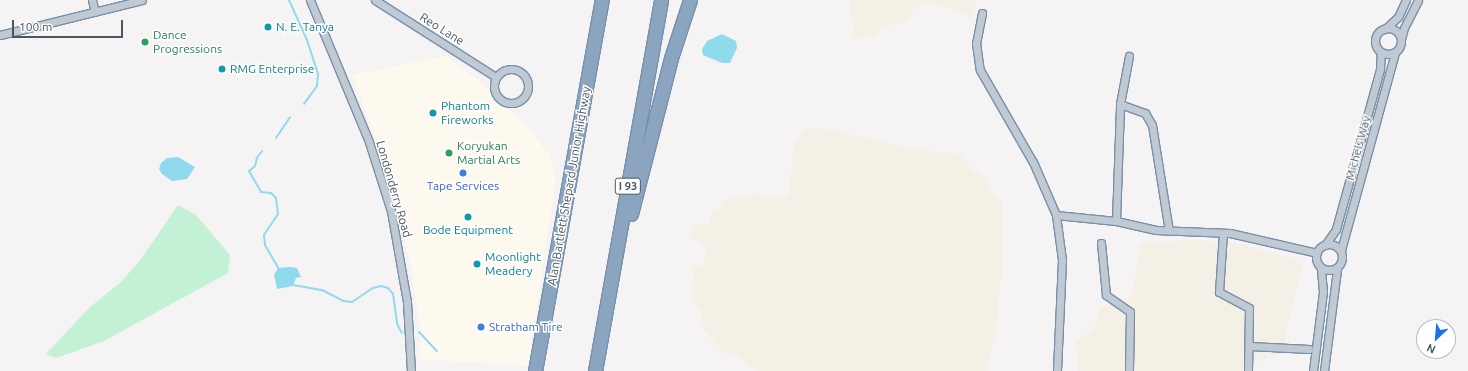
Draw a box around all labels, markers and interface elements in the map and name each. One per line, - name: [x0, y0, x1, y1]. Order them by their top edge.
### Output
- street label: Reo Lane: [417, 10, 467, 48]
- scale bar: [14, 12, 125, 38]
- text: 100 m: [19, 20, 52, 33]
- place label: N. E. Tanya: [276, 20, 334, 34]
- marker: N. E. Tanya: [263, 22, 273, 32]
- place label: Dance Progressions: [153, 28, 222, 56]
- marker: Dance Progressions: [140, 37, 150, 47]
- place label: RMG Enterprise: [230, 62, 314, 76]
- marker: RMG Enterprise: [217, 64, 227, 74]
- street label: Alan Bartlett Shepard Junior Highway: [544, 85, 594, 287]
- place label: Phantom Fireworks: [441, 99, 494, 127]
- marker: Phantom Fireworks: [428, 108, 438, 118]
- street label: Michels Way: [1342, 114, 1374, 182]
- street label: Londonderry Road: [373, 139, 415, 239]
- place label: Koryukan Martial Arts: [457, 139, 520, 167]
- marker: Koryukan Martial Arts: [444, 148, 454, 158]
- marker: Tape Services: [458, 168, 468, 178]
- road number: I 93: [614, 177, 642, 195]
- place label: Tape Services: [427, 179, 499, 193]
- marker: Bode Equipment: [463, 212, 473, 222]
- place label: Bode Equipment: [423, 223, 513, 237]
- place label: Moonlight Meadery: [485, 250, 541, 278]
- marker: Moonlight Meadery: [472, 259, 482, 269]
- north arrow: [1416, 319, 1456, 359]
- place label: Stratham Tire: [489, 320, 563, 334]
- marker: Stratham Tire: [476, 322, 486, 332]
- text: N: [1425, 342, 1438, 356]

